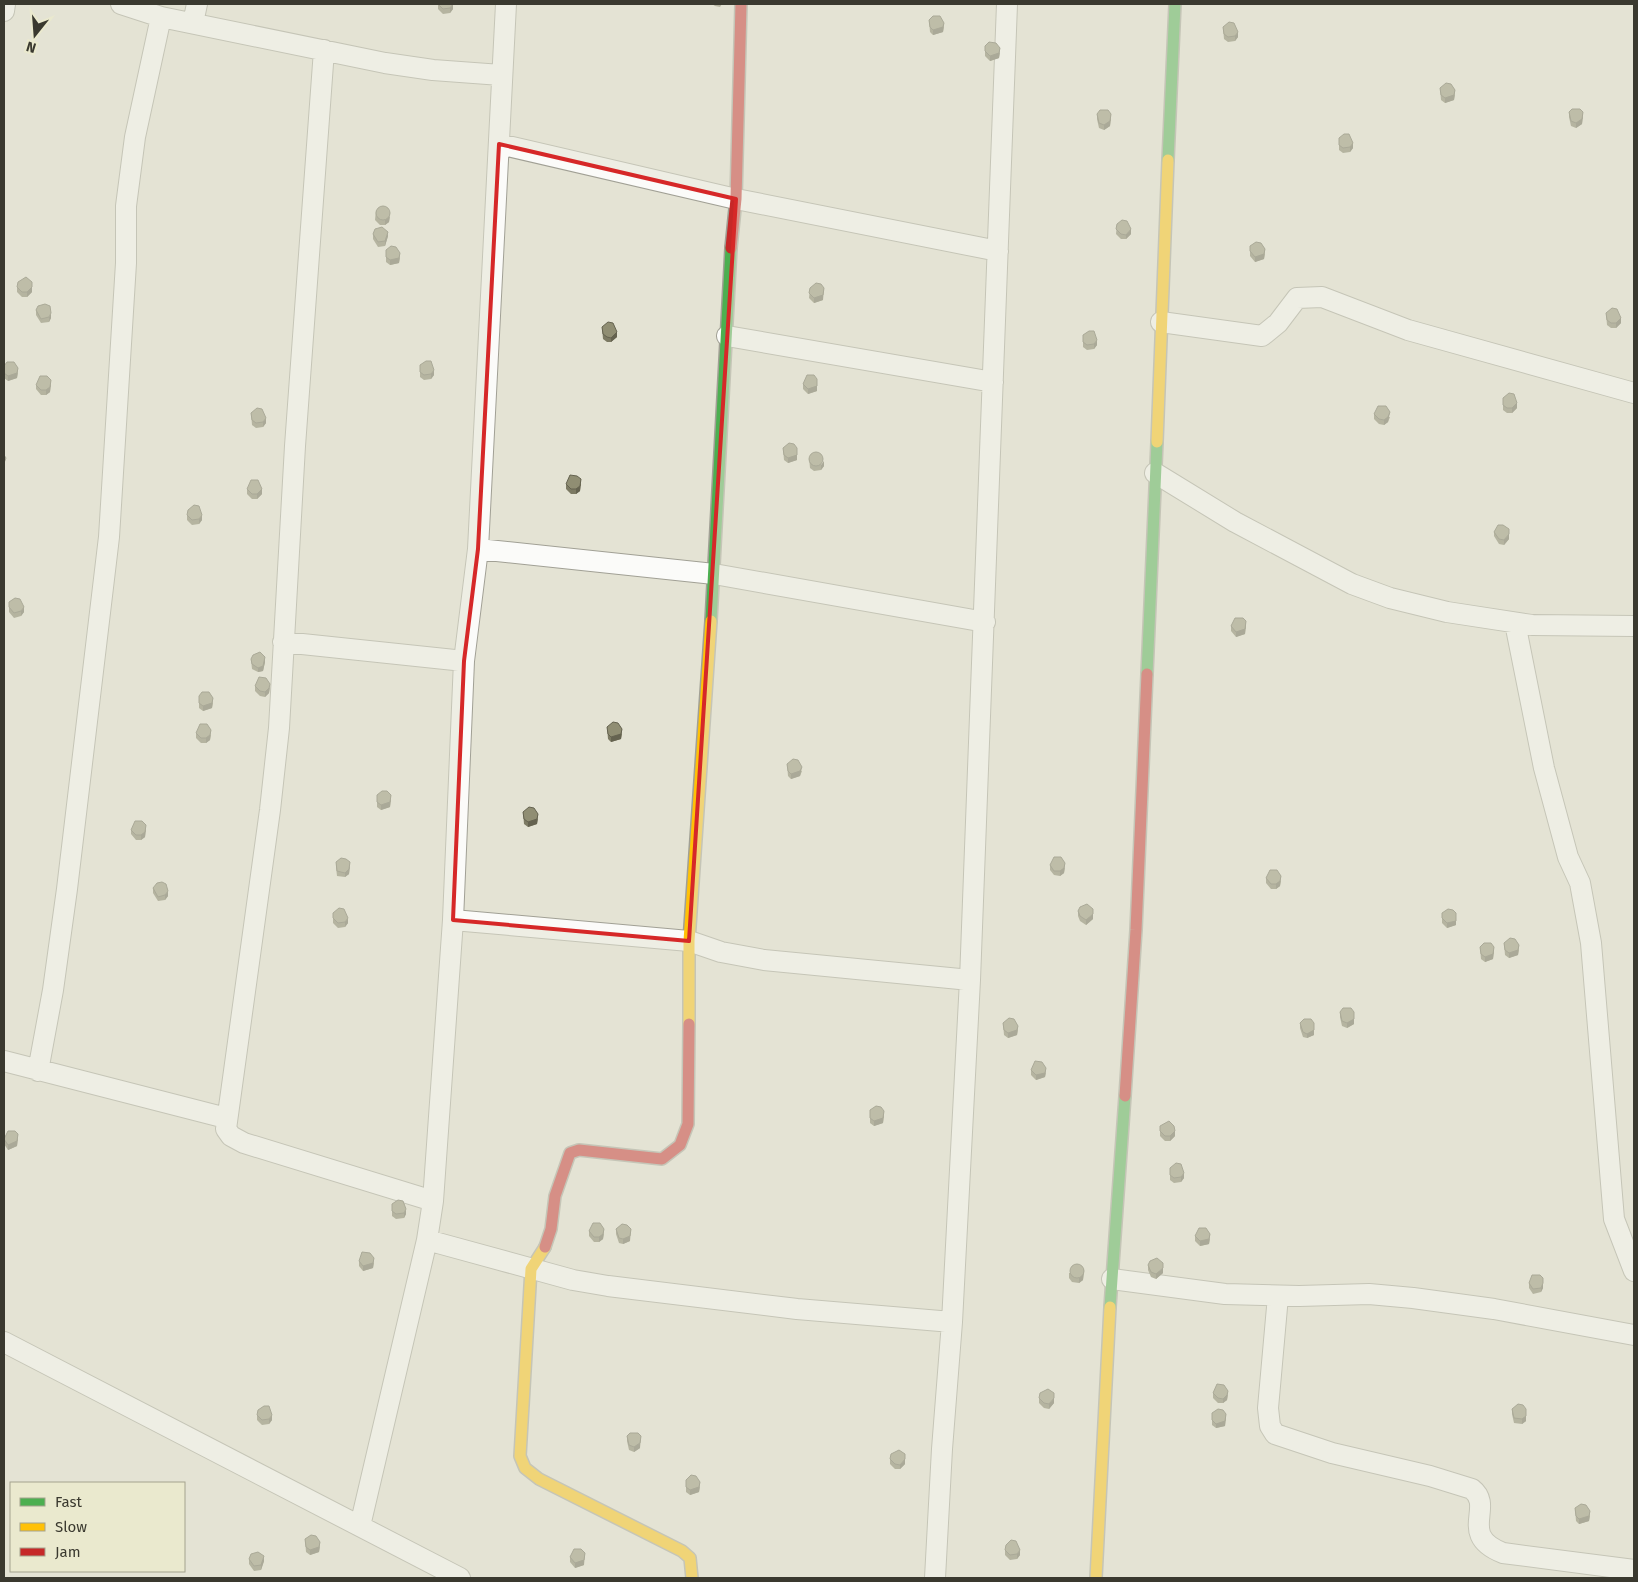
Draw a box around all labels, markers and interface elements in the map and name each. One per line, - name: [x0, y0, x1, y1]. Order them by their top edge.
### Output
- north arrow: [10, 10, 60, 60]
- text: N: [24, 37, 38, 56]
- legend: [10, 1482, 185, 1572]
- text: Fast: [55, 1493, 82, 1511]
- text: Slow: [55, 1518, 87, 1536]
- text: Jam: [55, 1543, 81, 1561]

